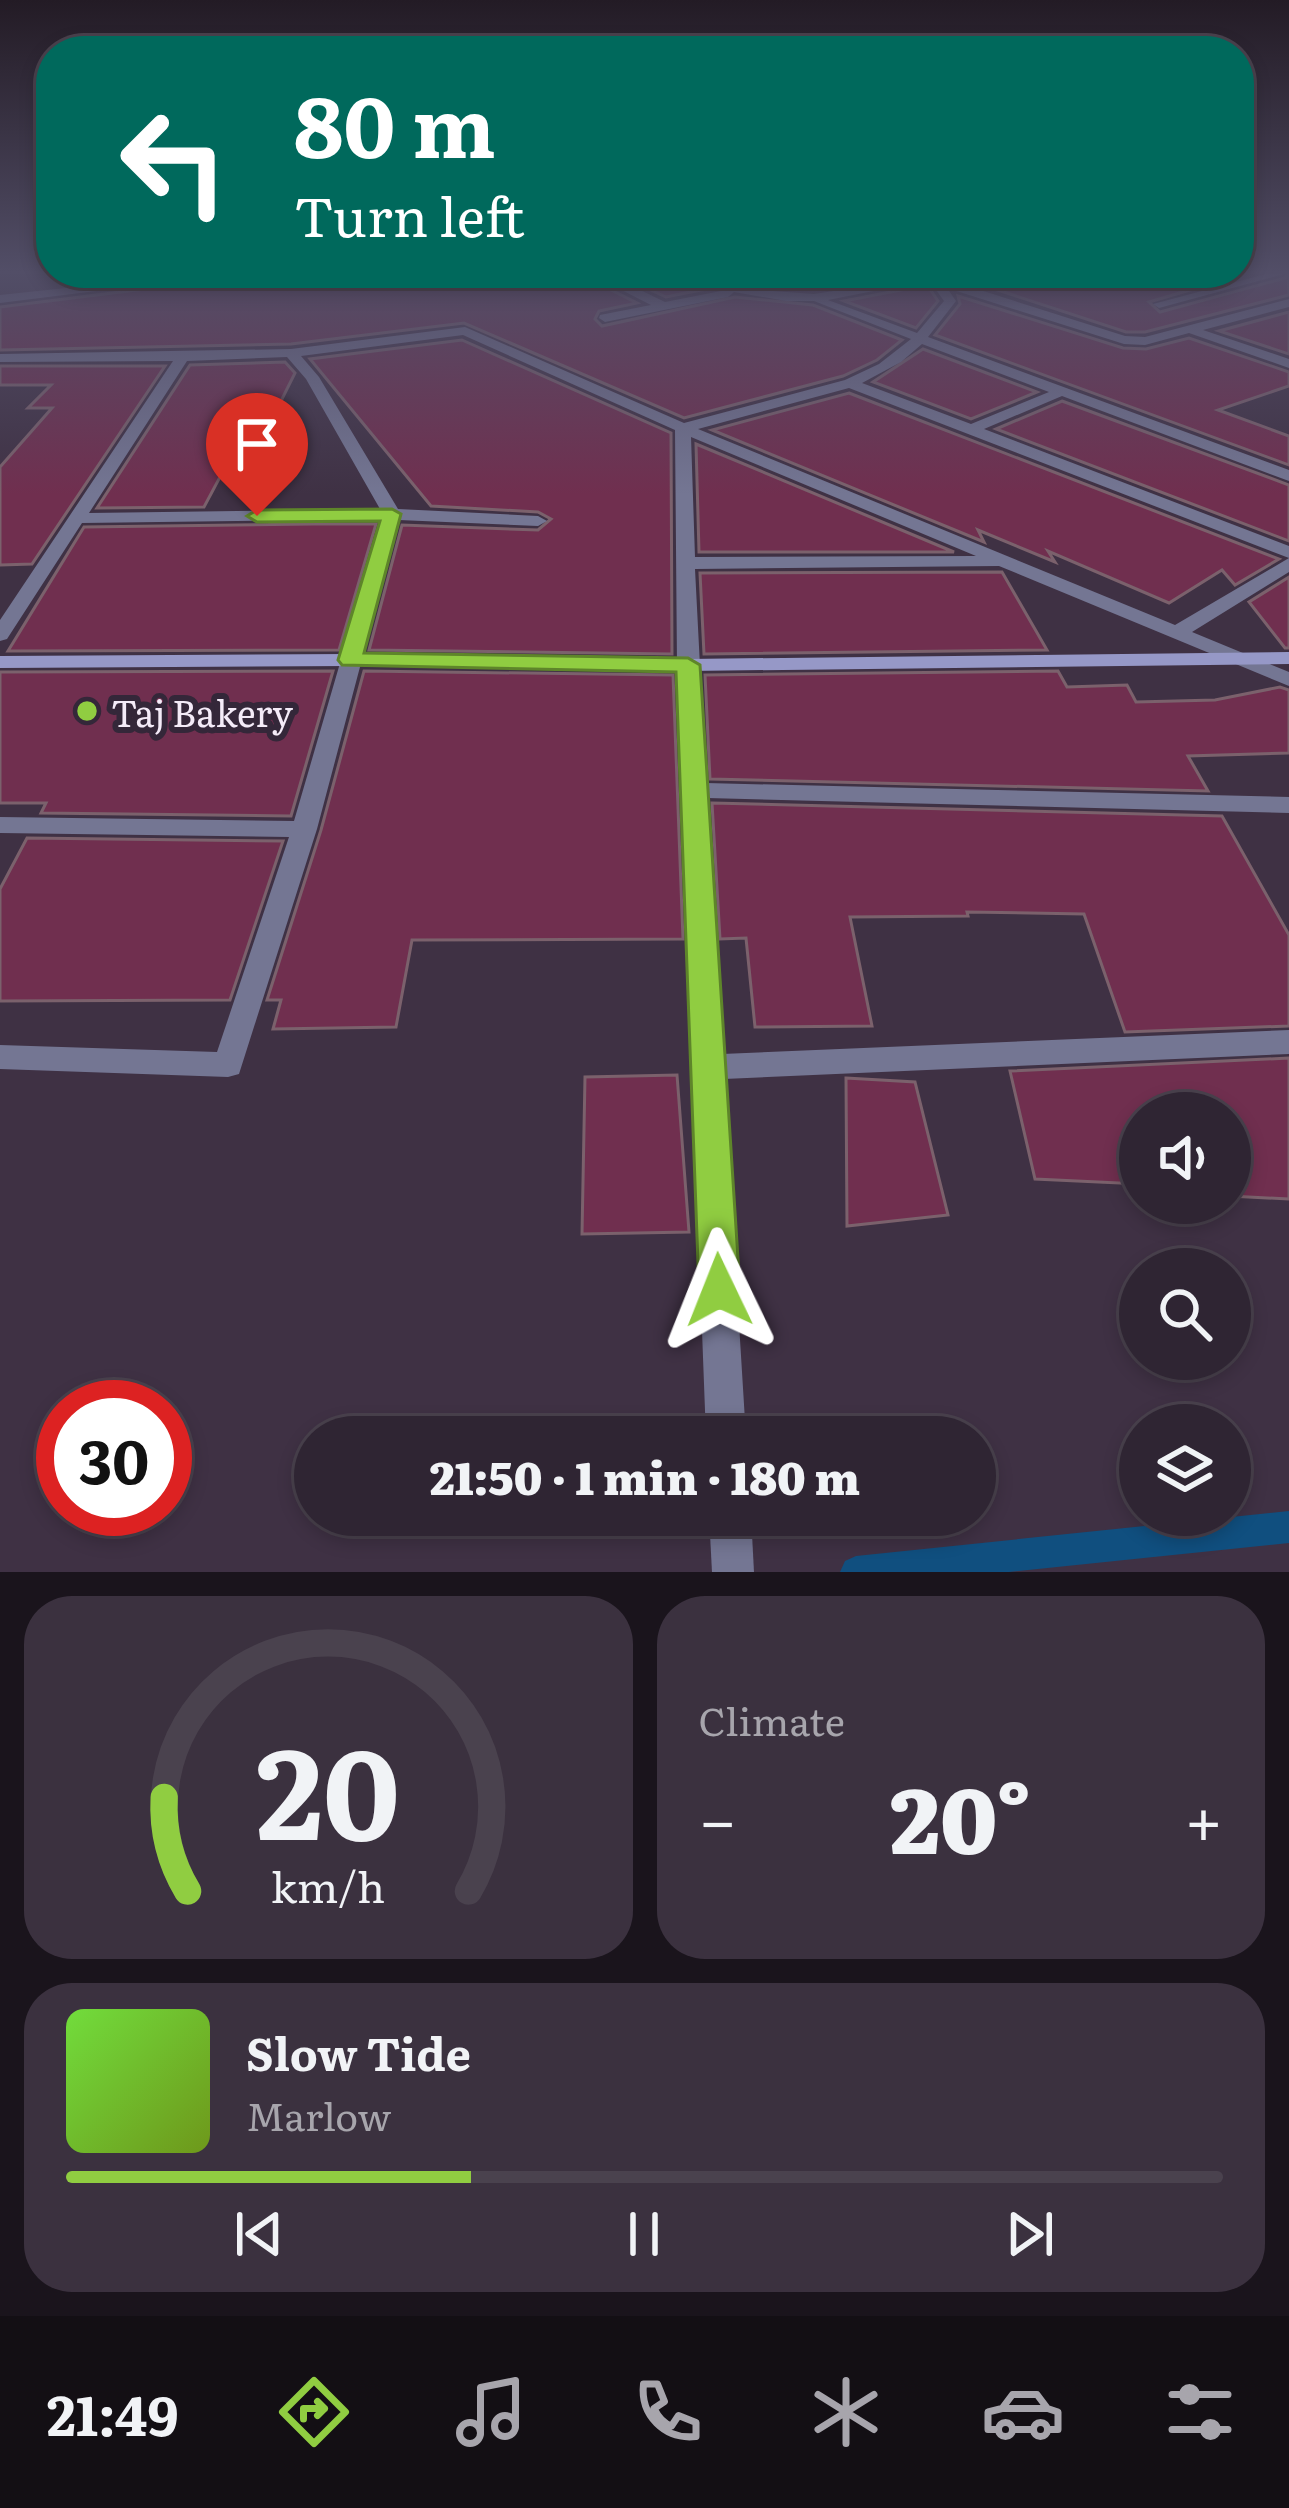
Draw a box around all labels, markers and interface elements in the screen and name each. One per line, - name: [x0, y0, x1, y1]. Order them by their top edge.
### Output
- text: 80 m: [294, 59, 496, 184]
- icon: left: [96, 84, 252, 240]
- text: Turn left: [294, 173, 525, 254]
- pin: [206, 393, 308, 516]
- icon: arrive: [224, 411, 290, 477]
- place label: Taj Bakery: [111, 685, 293, 738]
- marker: Taj Bakery: [74, 698, 100, 724]
- map controls: [1119, 1092, 1251, 1536]
- button: sound: [1119, 1092, 1251, 1224]
- position arrow: [656, 1227, 782, 1353]
- button: search: [1119, 1248, 1251, 1380]
- speed limit sign: 30: [36, 1380, 192, 1536]
- button: layers: [1119, 1404, 1251, 1536]
- text: 21:50 · 1 min · 180 m: [430, 1442, 860, 1509]
- text: Climate: [699, 1690, 845, 1748]
- text: 20: [256, 1693, 400, 1878]
- text: 20°: [890, 1748, 1031, 1882]
- text: −: [699, 1767, 737, 1865]
- text: +: [1185, 1767, 1223, 1865]
- text: km/h: [271, 1852, 385, 1915]
- text: Slow Tide: [246, 2018, 471, 2085]
- text: Marlow: [246, 2085, 391, 2143]
- icon: previous: [226, 2201, 292, 2267]
- icon: pause: [611, 2201, 677, 2267]
- icon: next: [997, 2201, 1063, 2267]
- icon: directions: [272, 2370, 356, 2454]
- icon: music: [449, 2370, 533, 2454]
- icon: phone: [626, 2370, 710, 2454]
- icon: climate: [804, 2370, 888, 2454]
- icon: car: [981, 2370, 1065, 2454]
- icon: filters: [1158, 2370, 1242, 2454]
- text: 21:49: [47, 2372, 178, 2453]

